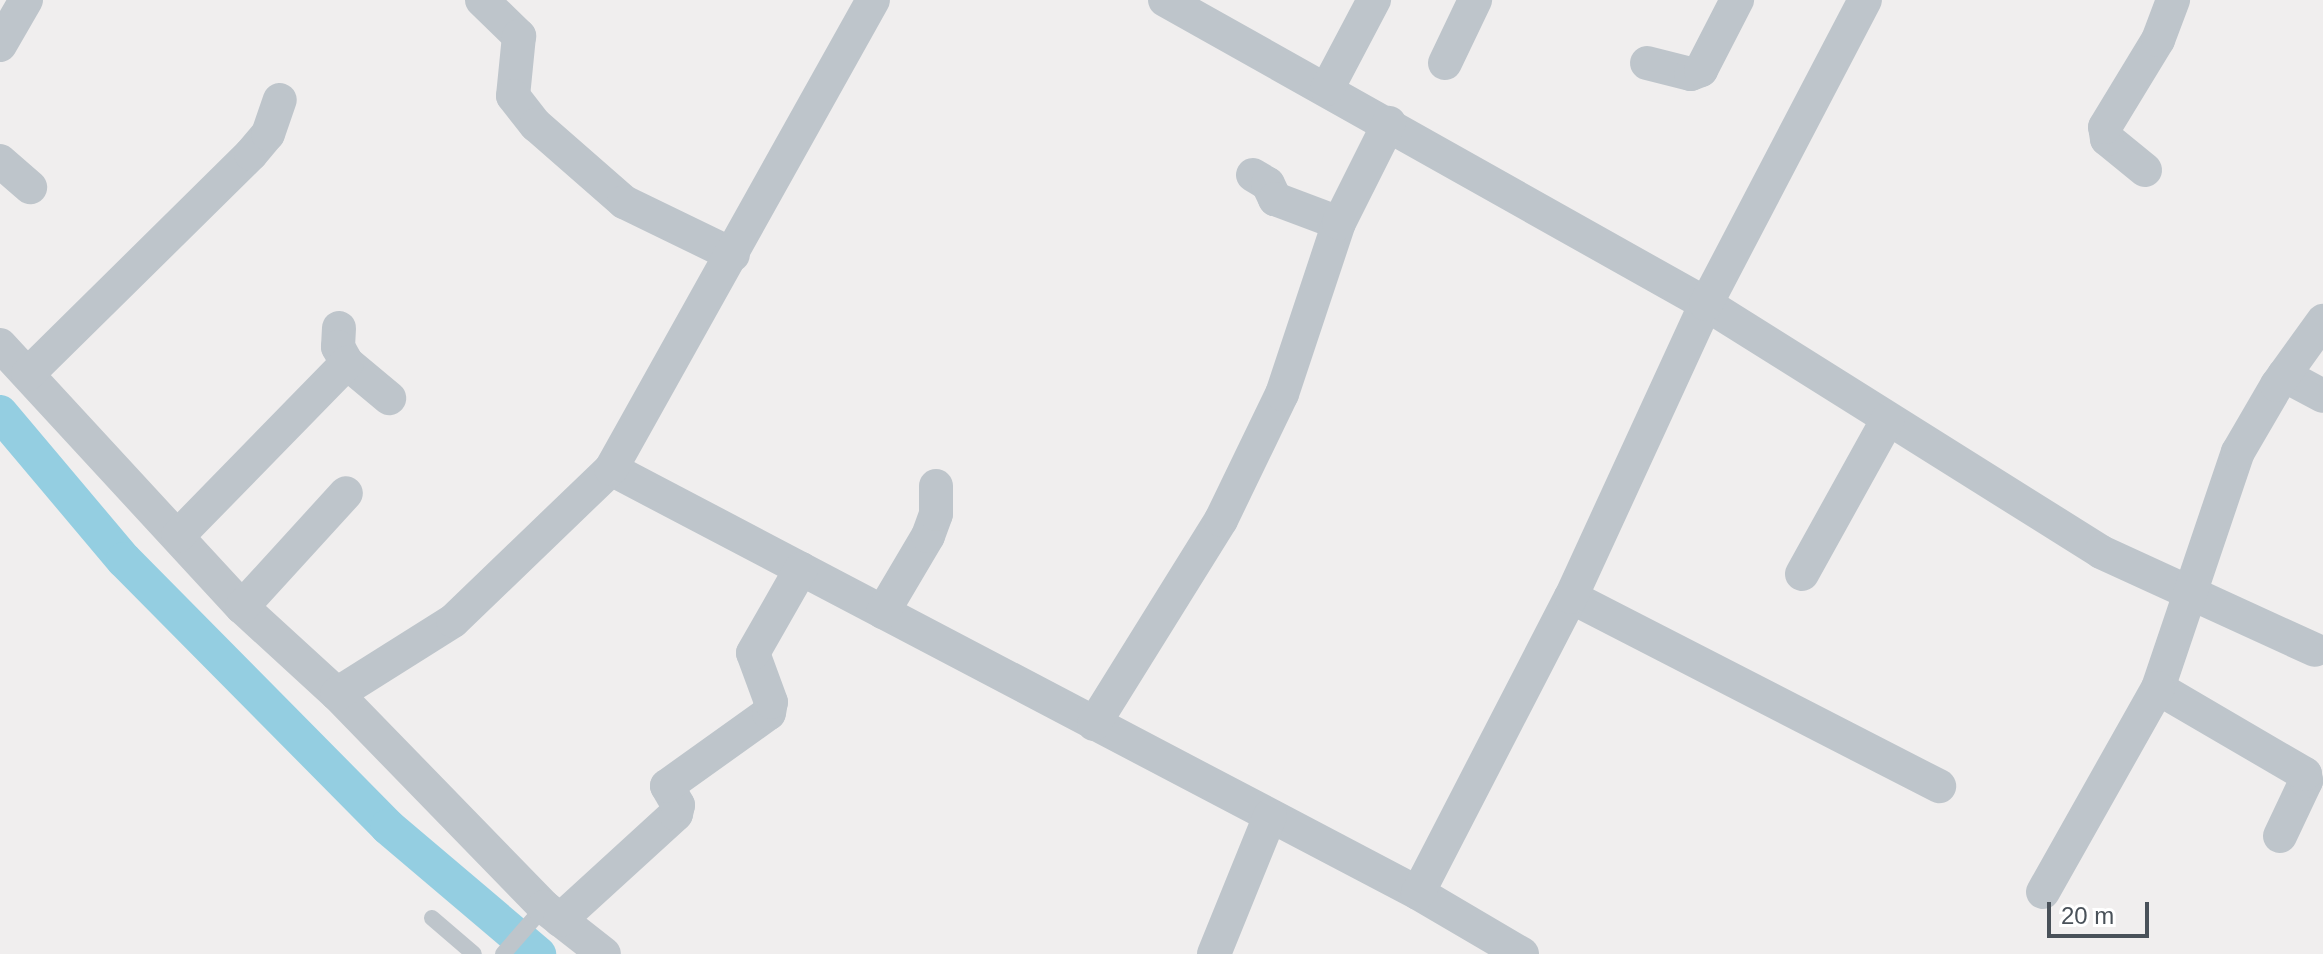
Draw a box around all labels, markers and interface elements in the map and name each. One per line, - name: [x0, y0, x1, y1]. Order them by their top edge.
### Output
- scale bar: [2051, 886, 2153, 936]
- text: 20 m: [2061, 902, 2114, 929]

